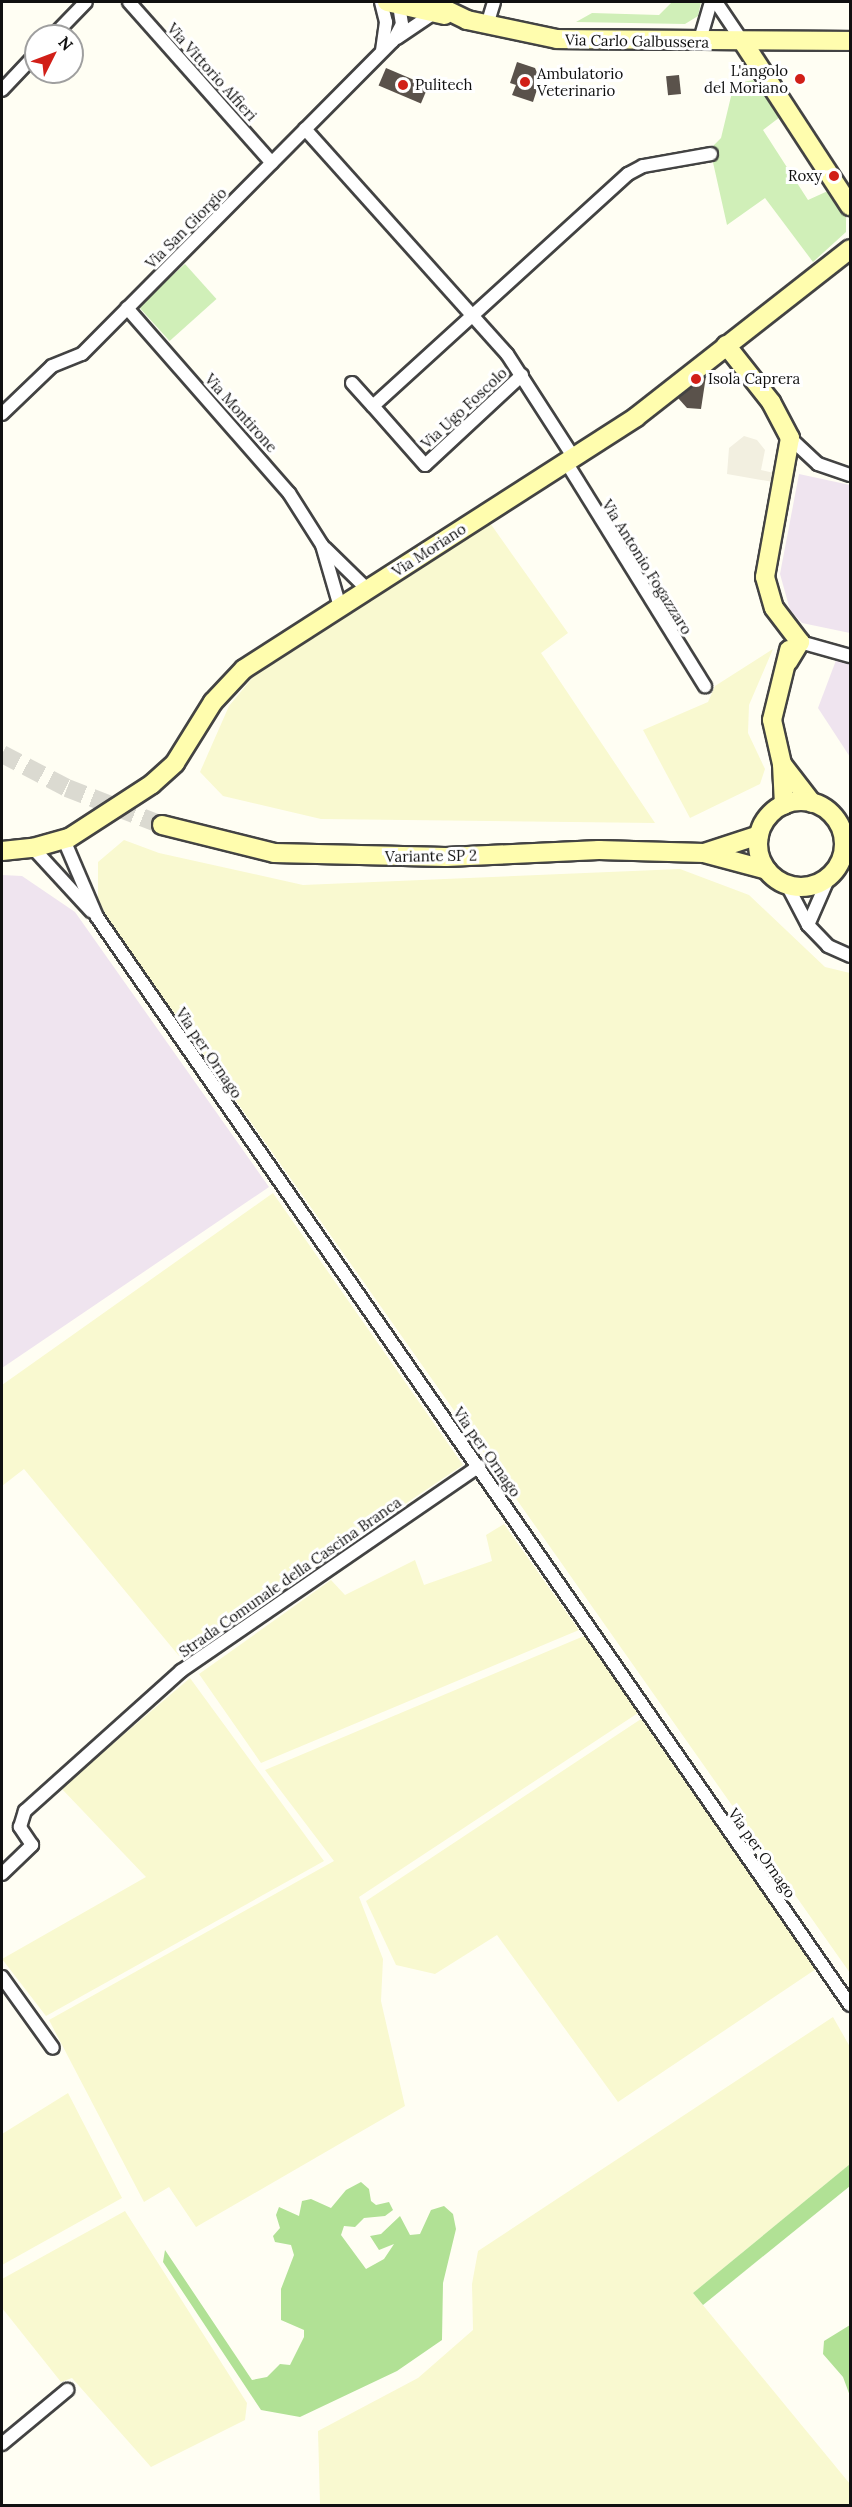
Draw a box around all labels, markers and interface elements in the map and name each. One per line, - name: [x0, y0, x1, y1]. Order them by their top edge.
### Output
- street label: Via Vittorio Alfieri: [163, 19, 261, 125]
- north arrow: [24, 24, 84, 84]
- street label: Via Carlo Galbussera: [565, 31, 709, 51]
- text: N: [54, 32, 77, 55]
- place label: L'angolo del Moriano: [704, 61, 788, 96]
- place label: Ambulatorio Veterinario: [537, 64, 623, 99]
- marker: L'angolo del Moriano: [793, 72, 807, 86]
- marker: Ambulatorio Veterinario: [518, 75, 532, 89]
- place label: Pulitech: [415, 76, 472, 94]
- marker: Pulitech: [396, 78, 410, 92]
- place label: Roxy: [788, 167, 822, 185]
- marker: Roxy: [827, 169, 841, 183]
- street label: Via San Giorgio: [142, 184, 230, 272]
- street label: Via Ugo Foscolo: [417, 364, 511, 452]
- street label: Via Montirone: [201, 370, 281, 456]
- place label: Isola Caprera: [708, 370, 800, 388]
- marker: Isola Caprera: [689, 372, 703, 386]
- street label: Via Antonio Fogazzaro: [598, 496, 696, 638]
- street label: Via Moriano: [389, 520, 469, 580]
- street label: Variante SP 2: [385, 846, 477, 866]
- street label: Via per Ornago: [172, 1004, 246, 1102]
- street label: Via per Ornago: [449, 1404, 525, 1500]
- street label: Strada Comunale della Cascina Branca: [176, 1493, 404, 1661]
- street label: Via per Ornago: [724, 1805, 800, 1901]

